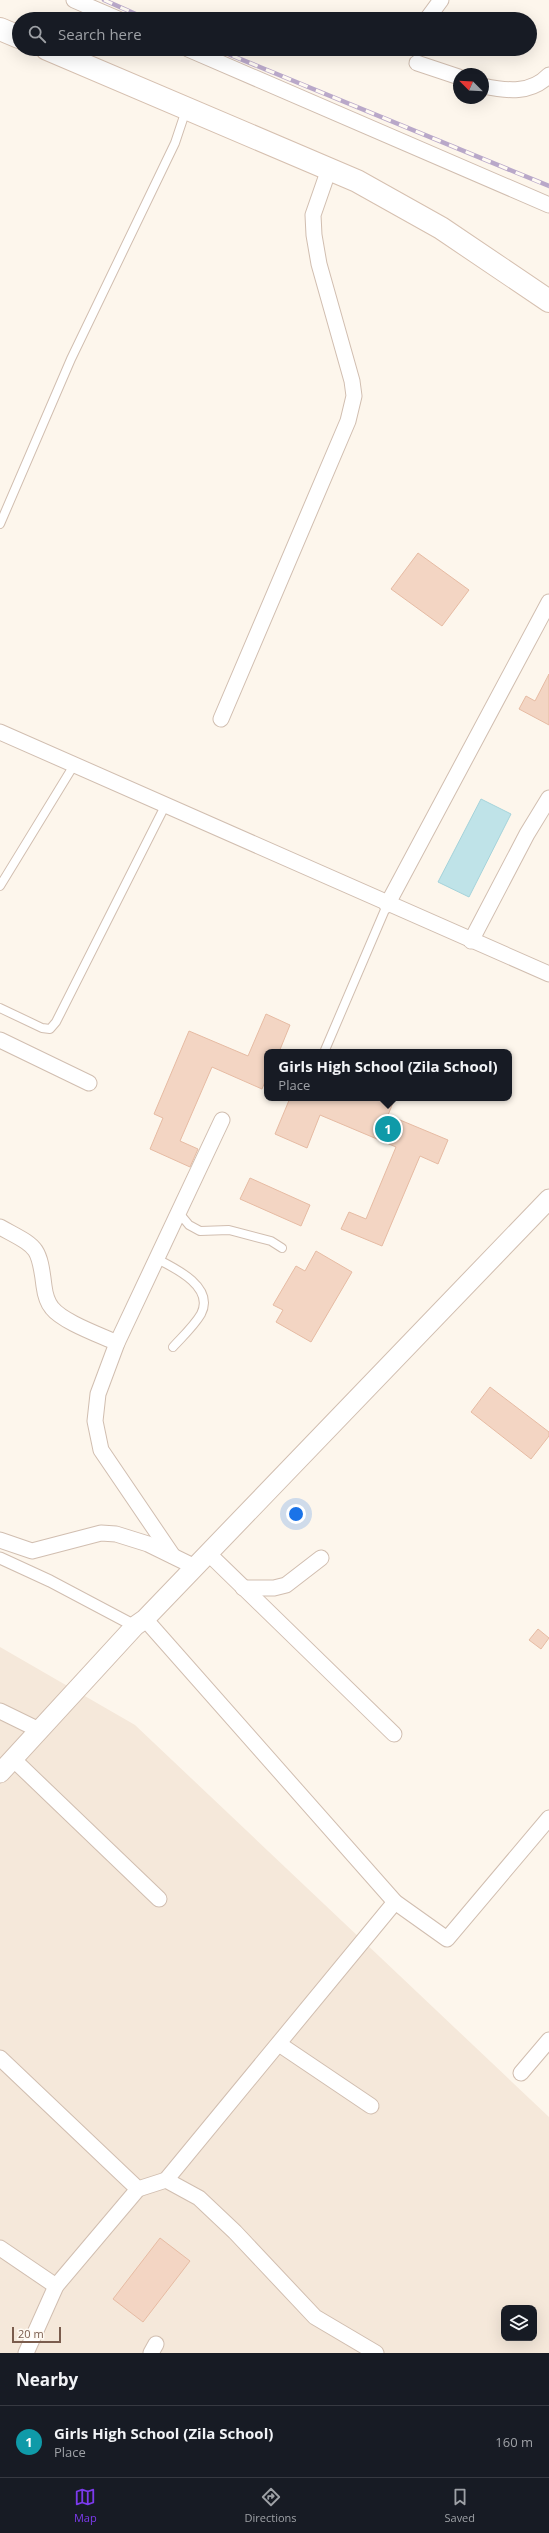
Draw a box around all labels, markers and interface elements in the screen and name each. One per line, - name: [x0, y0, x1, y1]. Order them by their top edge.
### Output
- search box: [12, 12, 537, 56]
- icon: search: [26, 23, 48, 45]
- text: Search here: [58, 24, 142, 44]
- north arrow: [453, 68, 489, 104]
- popup: [264, 1049, 512, 1101]
- text: Girls High School (Zila School): [278, 1056, 498, 1076]
- text: Place: [278, 1076, 310, 1094]
- pin: 1: [375, 1114, 401, 1144]
- your location: [286, 1504, 306, 1524]
- map controls: [501, 2305, 537, 2341]
- button: layers: [501, 2305, 537, 2341]
- scale bar: [12, 2325, 61, 2344]
- text: 20 m: [18, 2326, 44, 2341]
- text: Nearby: [16, 2368, 78, 2391]
- text: Girls High School (Zila School): [54, 2423, 273, 2443]
- text: 1: [25, 2433, 33, 2451]
- text: 160 m: [495, 2433, 533, 2451]
- text: Place: [54, 2443, 86, 2461]
- tab: Map: [74, 2486, 97, 2525]
- tab: Directions: [245, 2486, 297, 2525]
- tab: Saved: [444, 2486, 475, 2525]

